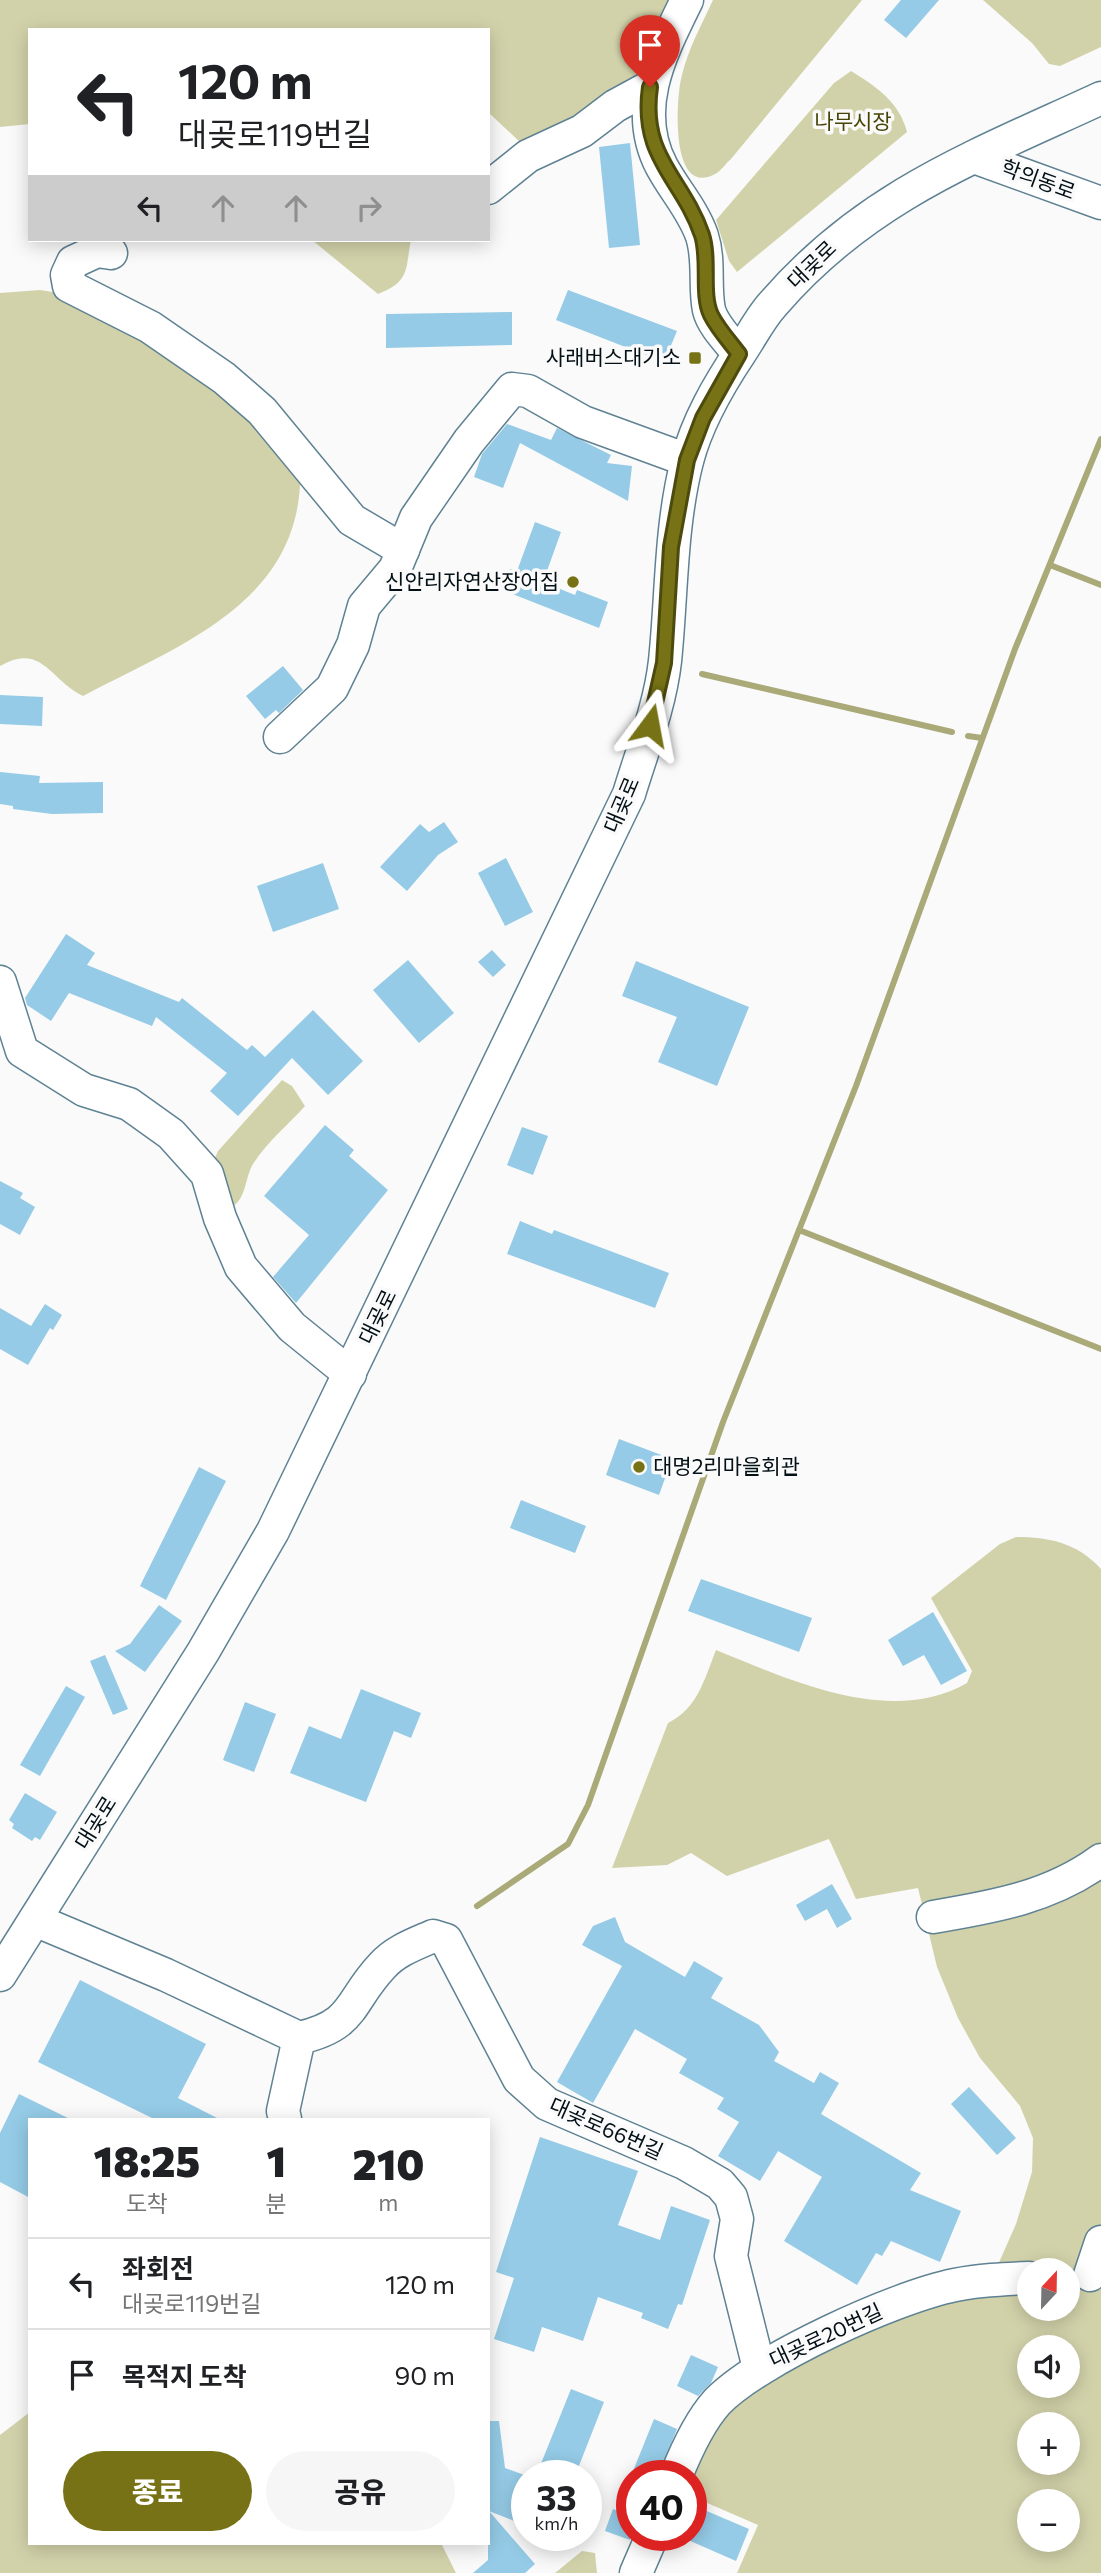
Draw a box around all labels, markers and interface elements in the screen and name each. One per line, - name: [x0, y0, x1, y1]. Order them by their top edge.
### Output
- pin: [620, 15, 680, 87]
- icon: arrive: [631, 26, 669, 64]
- text: 120 m: [178, 49, 312, 109]
- icon: left: [63, 56, 154, 147]
- park label: 나무시장: [814, 108, 892, 133]
- text: 대곶로119번길: [178, 113, 372, 153]
- street label: 학의동로: [998, 154, 1079, 204]
- icon: left: [131, 189, 169, 227]
- icon: ahead: [204, 189, 242, 227]
- icon: ahead: [277, 189, 315, 227]
- icon: right: [350, 189, 388, 227]
- street label: 대곶로: [781, 235, 840, 293]
- place label: 사래버스대기소: [546, 344, 681, 369]
- marker: 사래버스대기소: [687, 350, 703, 366]
- place label: 신안리자연산장어집: [385, 568, 559, 593]
- marker: 신안리자연산장어집: [565, 574, 581, 590]
- position arrow: [613, 688, 687, 762]
- street label: 대곶로: [598, 773, 643, 836]
- street label: 대곶로: [353, 1285, 401, 1348]
- place label: 대명2리마을회관: [653, 1453, 800, 1478]
- marker: 대명2리마을회관: [631, 1459, 647, 1475]
- street label: 대곶로: [69, 1791, 121, 1853]
- street label: 대곶로66번길: [546, 2091, 667, 2164]
- text: 18:25: [94, 2134, 200, 2186]
- text: 1: [266, 2134, 286, 2186]
- text: 210: [352, 2137, 424, 2189]
- text: m: [378, 2188, 398, 2216]
- text: 도착: [126, 2189, 168, 2217]
- text: 분: [266, 2189, 287, 2217]
- text: 좌회전: [122, 2252, 194, 2283]
- north arrow: [1017, 2258, 1080, 2320]
- map controls: [1017, 2258, 1080, 2552]
- icon: left: [63, 2265, 101, 2303]
- text: 120 m: [385, 2268, 455, 2299]
- text: 대곶로119번길: [122, 2289, 261, 2317]
- street label: 대곶로20번길: [765, 2298, 886, 2372]
- button: sound: [1017, 2335, 1080, 2398]
- icon: arrive: [63, 2356, 101, 2394]
- text: 90 m: [395, 2359, 455, 2390]
- text: 목적지 도착: [122, 2360, 247, 2391]
- button: +: [1017, 2412, 1080, 2475]
- button: 종료: [63, 2451, 252, 2531]
- button: 공유: [266, 2451, 455, 2531]
- speed limit sign: 40: [616, 2460, 707, 2551]
- text: 33: [536, 2475, 577, 2518]
- button: −: [1017, 2489, 1080, 2552]
- text: km/h: [535, 2512, 578, 2534]

